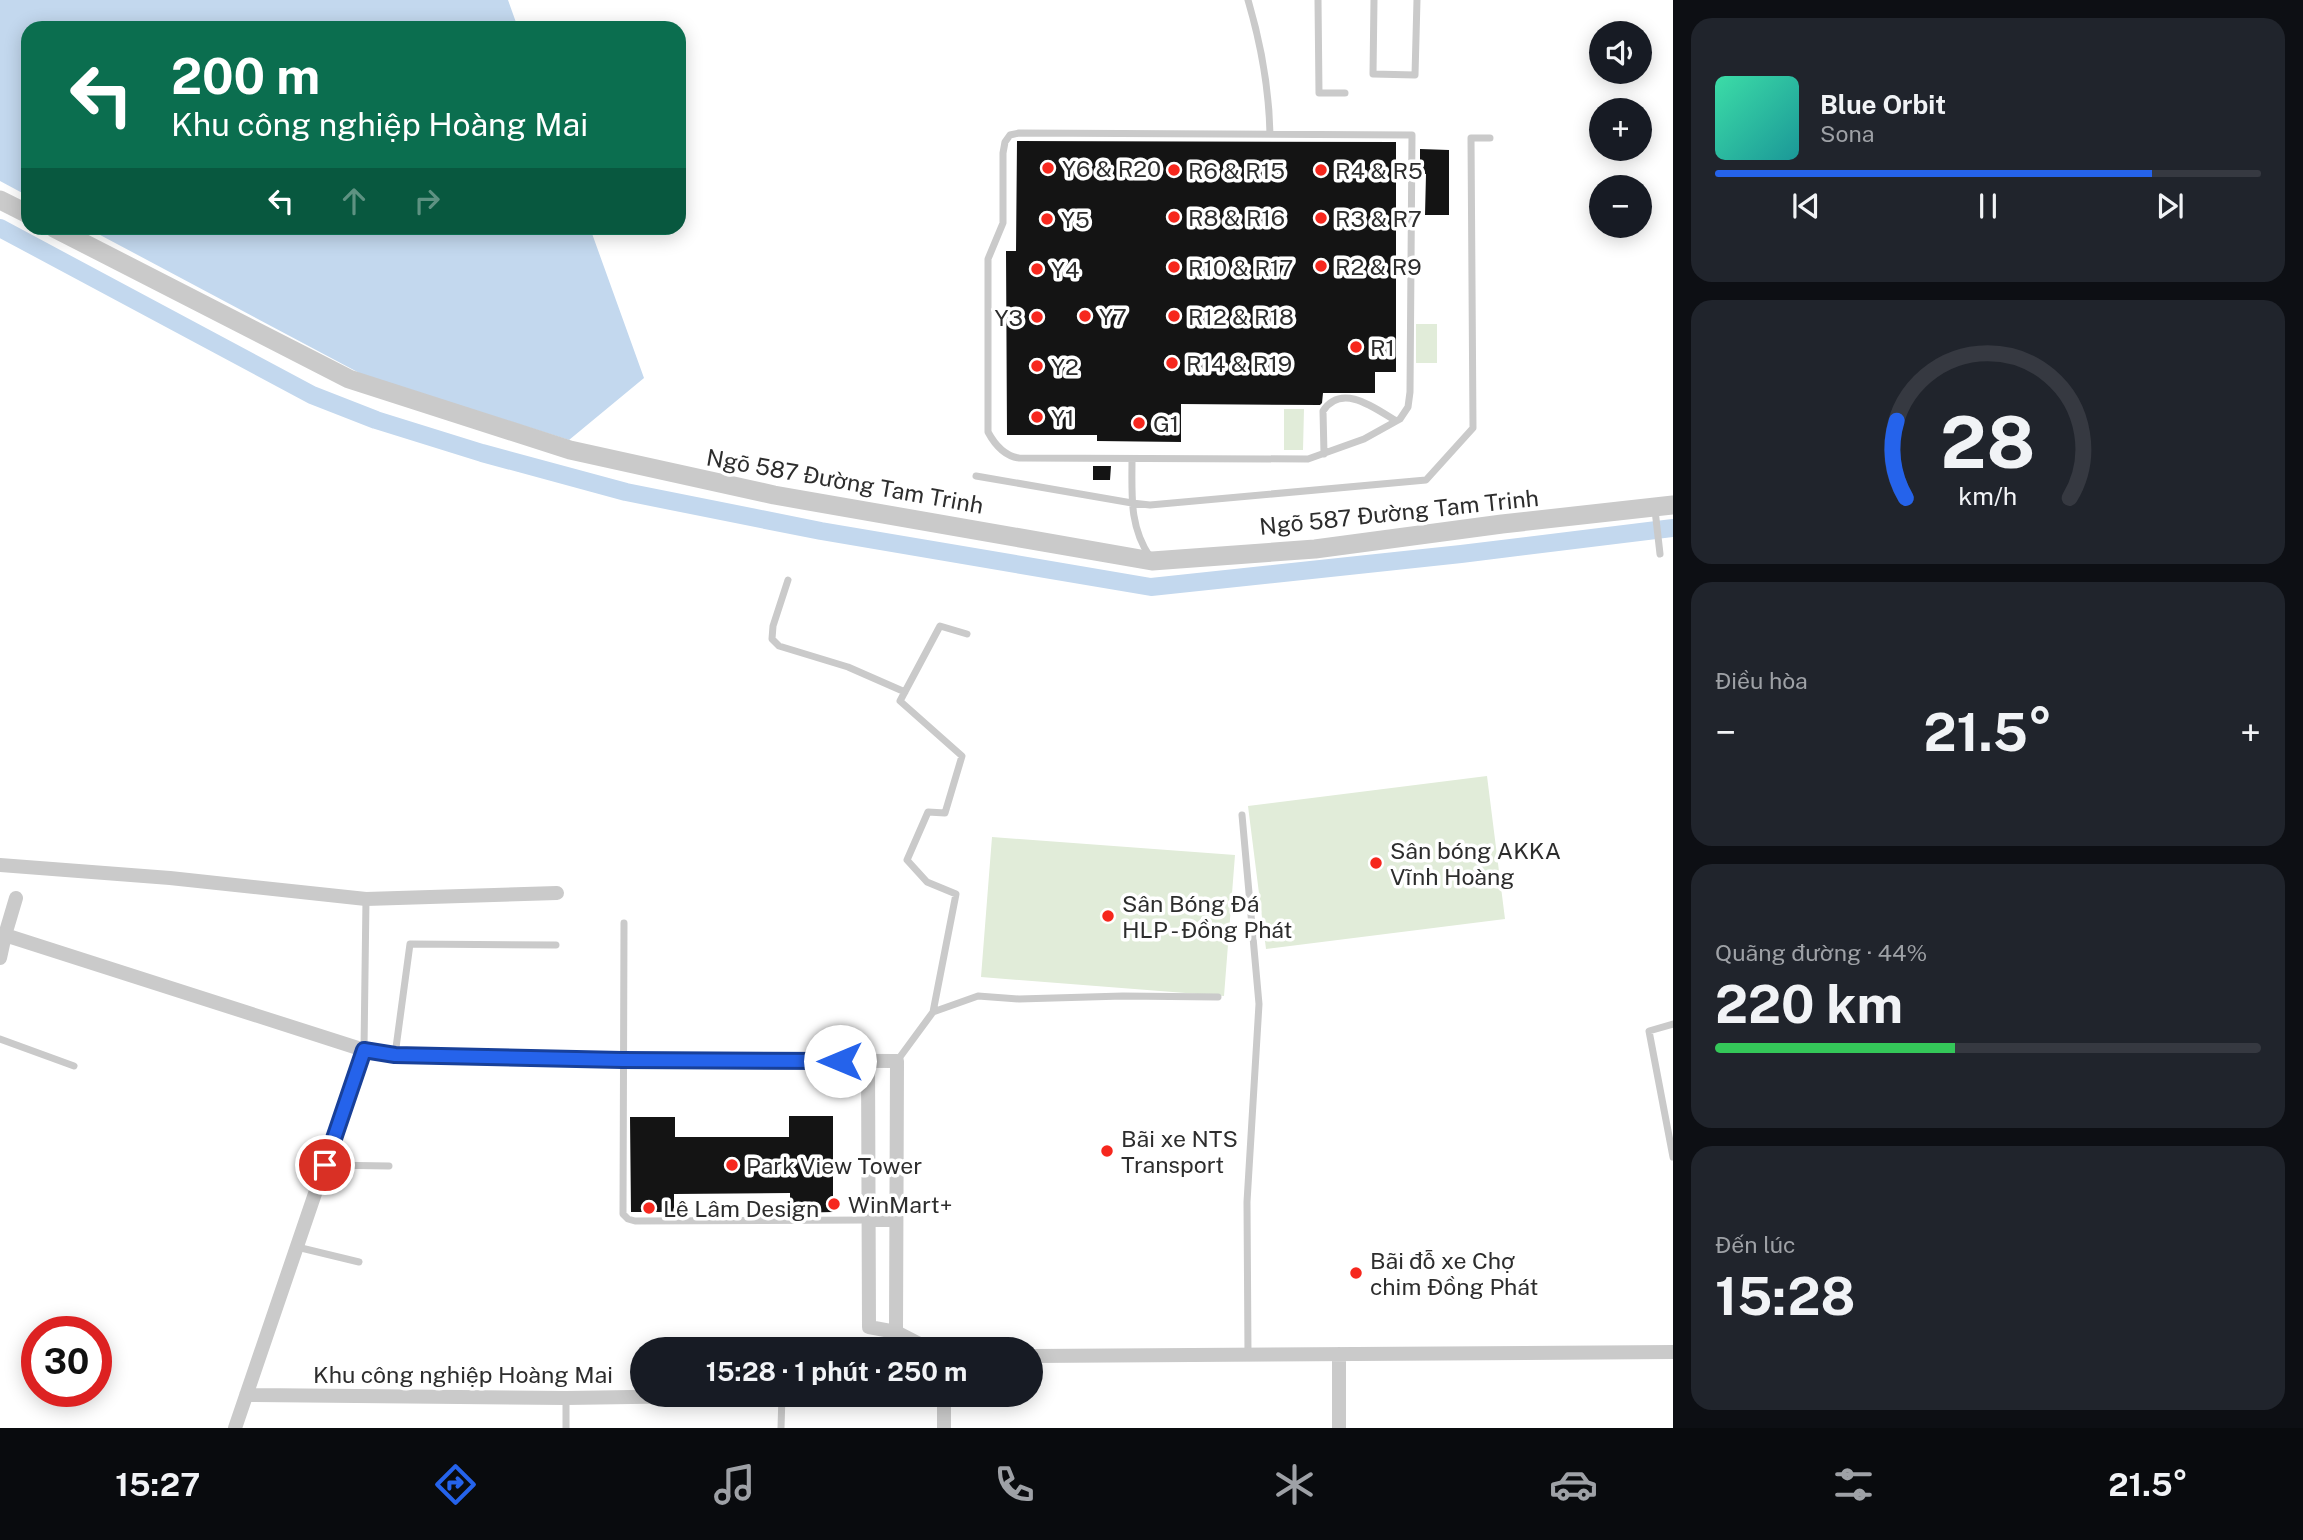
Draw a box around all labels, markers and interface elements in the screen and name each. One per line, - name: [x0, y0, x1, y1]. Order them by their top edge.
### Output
- map controls: [1589, 21, 1652, 238]
- button: sound: [1589, 21, 1652, 84]
- text: 200 m: [171, 47, 320, 105]
- icon: left: [56, 49, 147, 140]
- text: Blue Orbit: [1820, 89, 1946, 120]
- button: +: [1589, 98, 1652, 161]
- text: Khu công nghiệp Hoàng Mai: [171, 106, 588, 143]
- text: Sona: [1820, 120, 1874, 147]
- place label: Y6 & R20: [1062, 155, 1161, 182]
- place label: R6 & R15: [1188, 157, 1285, 184]
- place label: R4 & R5: [1335, 157, 1423, 184]
- marker: Y6 & R20: [1040, 160, 1056, 176]
- marker: R6 & R15: [1166, 162, 1182, 178]
- marker: R4 & R5: [1313, 162, 1329, 178]
- button: −: [1589, 175, 1652, 238]
- icon: left: [262, 182, 300, 220]
- icon: ahead: [335, 182, 373, 220]
- icon: right: [408, 182, 446, 220]
- icon: previous: [1787, 187, 1825, 225]
- icon: pause: [1969, 187, 2007, 225]
- icon: next: [2151, 187, 2189, 225]
- place label: R8 & R16: [1188, 204, 1285, 231]
- place label: R3 & R7: [1335, 205, 1422, 232]
- place label: Y5: [1061, 206, 1090, 233]
- marker: R8 & R16: [1166, 209, 1182, 225]
- marker: R3 & R7: [1313, 210, 1329, 226]
- marker: Y5: [1039, 211, 1055, 227]
- place label: R2 & R9: [1335, 253, 1422, 280]
- place label: R10 & R17: [1188, 254, 1293, 281]
- place label: Y4: [1051, 256, 1079, 283]
- marker: R2 & R9: [1313, 258, 1329, 274]
- marker: R10 & R17: [1166, 259, 1182, 275]
- marker: Y4: [1029, 261, 1045, 277]
- place label: Y7: [1099, 303, 1127, 330]
- place label: R12 & R18: [1188, 303, 1294, 330]
- place label: Y3: [995, 304, 1023, 331]
- marker: Y7: [1077, 308, 1093, 324]
- marker: R12 & R18: [1166, 308, 1182, 324]
- marker: Y3: [1029, 309, 1045, 325]
- place label: R1: [1370, 334, 1395, 361]
- marker: R1: [1348, 339, 1364, 355]
- place label: R14 & R19: [1186, 350, 1292, 377]
- place label: Y2: [1051, 353, 1079, 380]
- marker: R14 & R19: [1164, 355, 1180, 371]
- marker: Y2: [1029, 358, 1045, 374]
- text: 28: [1940, 399, 2036, 484]
- place label: Y1: [1051, 404, 1074, 431]
- marker: Y1: [1029, 409, 1045, 425]
- place label: G1: [1153, 410, 1179, 437]
- marker: G1: [1131, 415, 1147, 431]
- street label: Ngõ 587 Đường Tam Trinh: [704, 443, 986, 519]
- text: km/h: [1959, 481, 2017, 511]
- street label: Ngõ 587 Đường Tam Trinh: [1258, 484, 1540, 540]
- text: Điều hòa: [1715, 667, 1808, 694]
- text: 21.5°: [1923, 702, 2053, 763]
- text: −: [1715, 710, 1736, 755]
- text: +: [2240, 710, 2261, 755]
- place label: Sân bóng AKKA Vĩnh Hoàng: [1390, 837, 1561, 890]
- marker: Sân bóng AKKA Vĩnh Hoàng: [1368, 855, 1384, 871]
- place label: Sân Bóng Đá HLP - Đồng Phát: [1122, 890, 1293, 943]
- marker: Sân Bóng Đá HLP - Đồng Phát: [1100, 908, 1116, 924]
- text: Quãng đường · 44%: [1715, 939, 1927, 966]
- text: 220 km: [1715, 974, 1903, 1035]
- position arrow: [803, 1024, 877, 1098]
- place label: Bãi xe NTS Transport: [1121, 1125, 1238, 1178]
- pin: [295, 1135, 355, 1195]
- marker: Bãi xe NTS Transport: [1099, 1143, 1115, 1159]
- icon: arrive: [306, 1146, 344, 1184]
- place label: Park View Tower: [746, 1152, 922, 1179]
- marker: Park View Tower: [724, 1157, 740, 1173]
- place label: WinMart+: [848, 1191, 952, 1218]
- place label: Lê Lâm Design: [663, 1195, 819, 1222]
- marker: WinMart+: [826, 1196, 842, 1212]
- marker: Lê Lâm Design: [641, 1200, 657, 1216]
- text: Đến lúc: [1715, 1231, 1796, 1258]
- place label: Bãi đỗ xe Chợ chim Đồng Phát: [1370, 1247, 1538, 1300]
- marker: Bãi đỗ xe Chợ chim Đồng Phát: [1348, 1265, 1364, 1281]
- text: 15:28: [1715, 1266, 1855, 1327]
- speed limit sign: 30: [21, 1316, 112, 1407]
- text: 15:28 · 1 phút · 250 m: [706, 1356, 967, 1387]
- street label: Khu công nghiệp Hoàng Mai: [313, 1361, 613, 1388]
- icon: directions: [431, 1460, 480, 1509]
- icon: music: [710, 1460, 759, 1509]
- icon: phone: [990, 1460, 1039, 1509]
- icon: climate: [1270, 1460, 1319, 1509]
- icon: car: [1549, 1460, 1598, 1509]
- icon: filters: [1829, 1460, 1878, 1509]
- text: 15:27: [115, 1466, 200, 1503]
- text: 21.5°: [2108, 1466, 2188, 1503]

